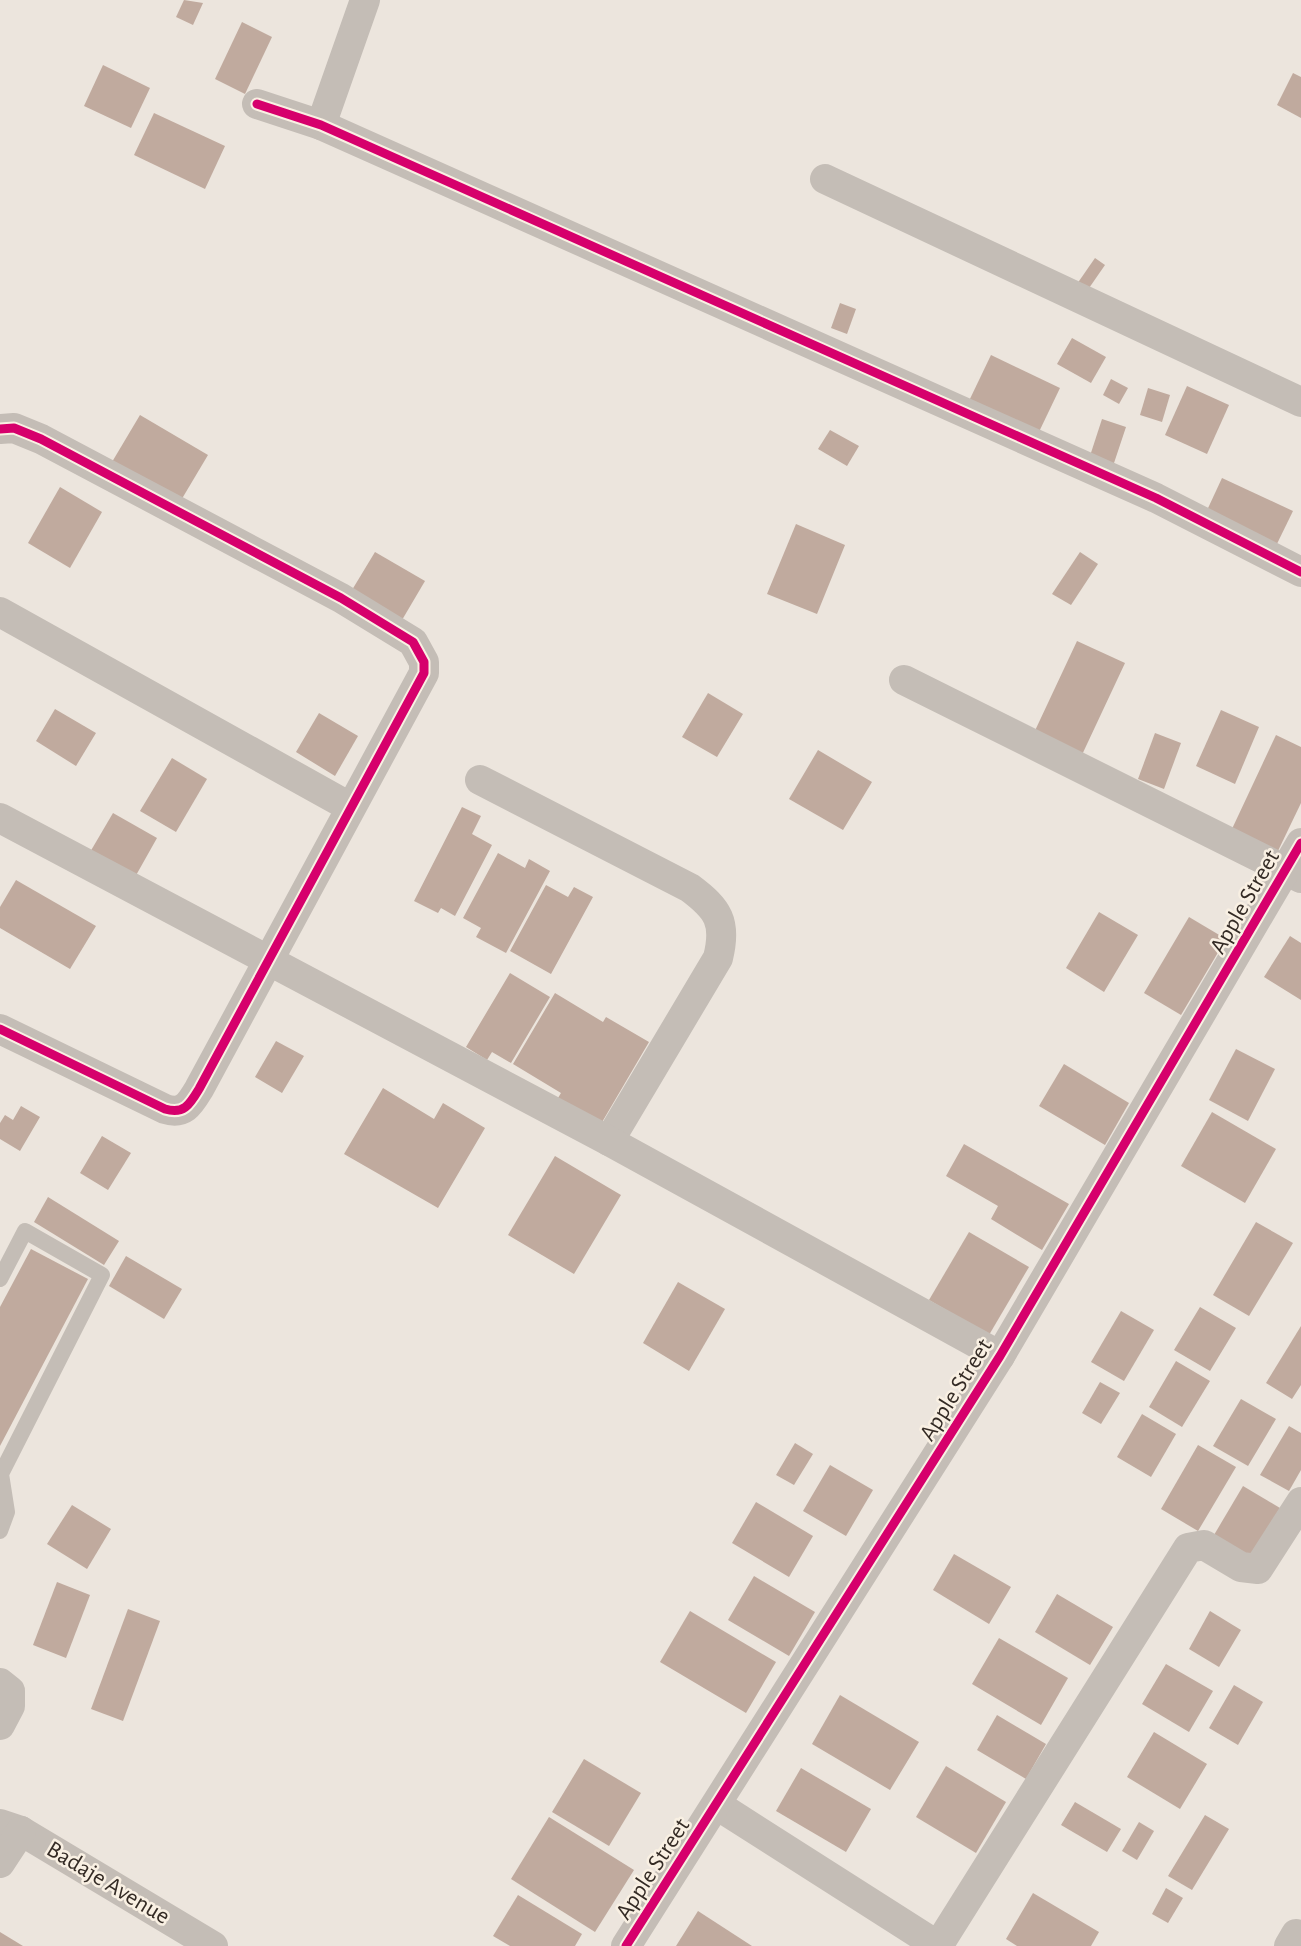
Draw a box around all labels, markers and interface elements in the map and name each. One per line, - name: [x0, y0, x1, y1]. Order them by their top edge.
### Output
- street label: Apple Street: [1206, 846, 1284, 958]
- street label: Apple Street: [915, 1334, 997, 1445]
- street label: Apple Street: [612, 1814, 695, 1924]
- street label: Badaje Avenue: [42, 1837, 174, 1929]

